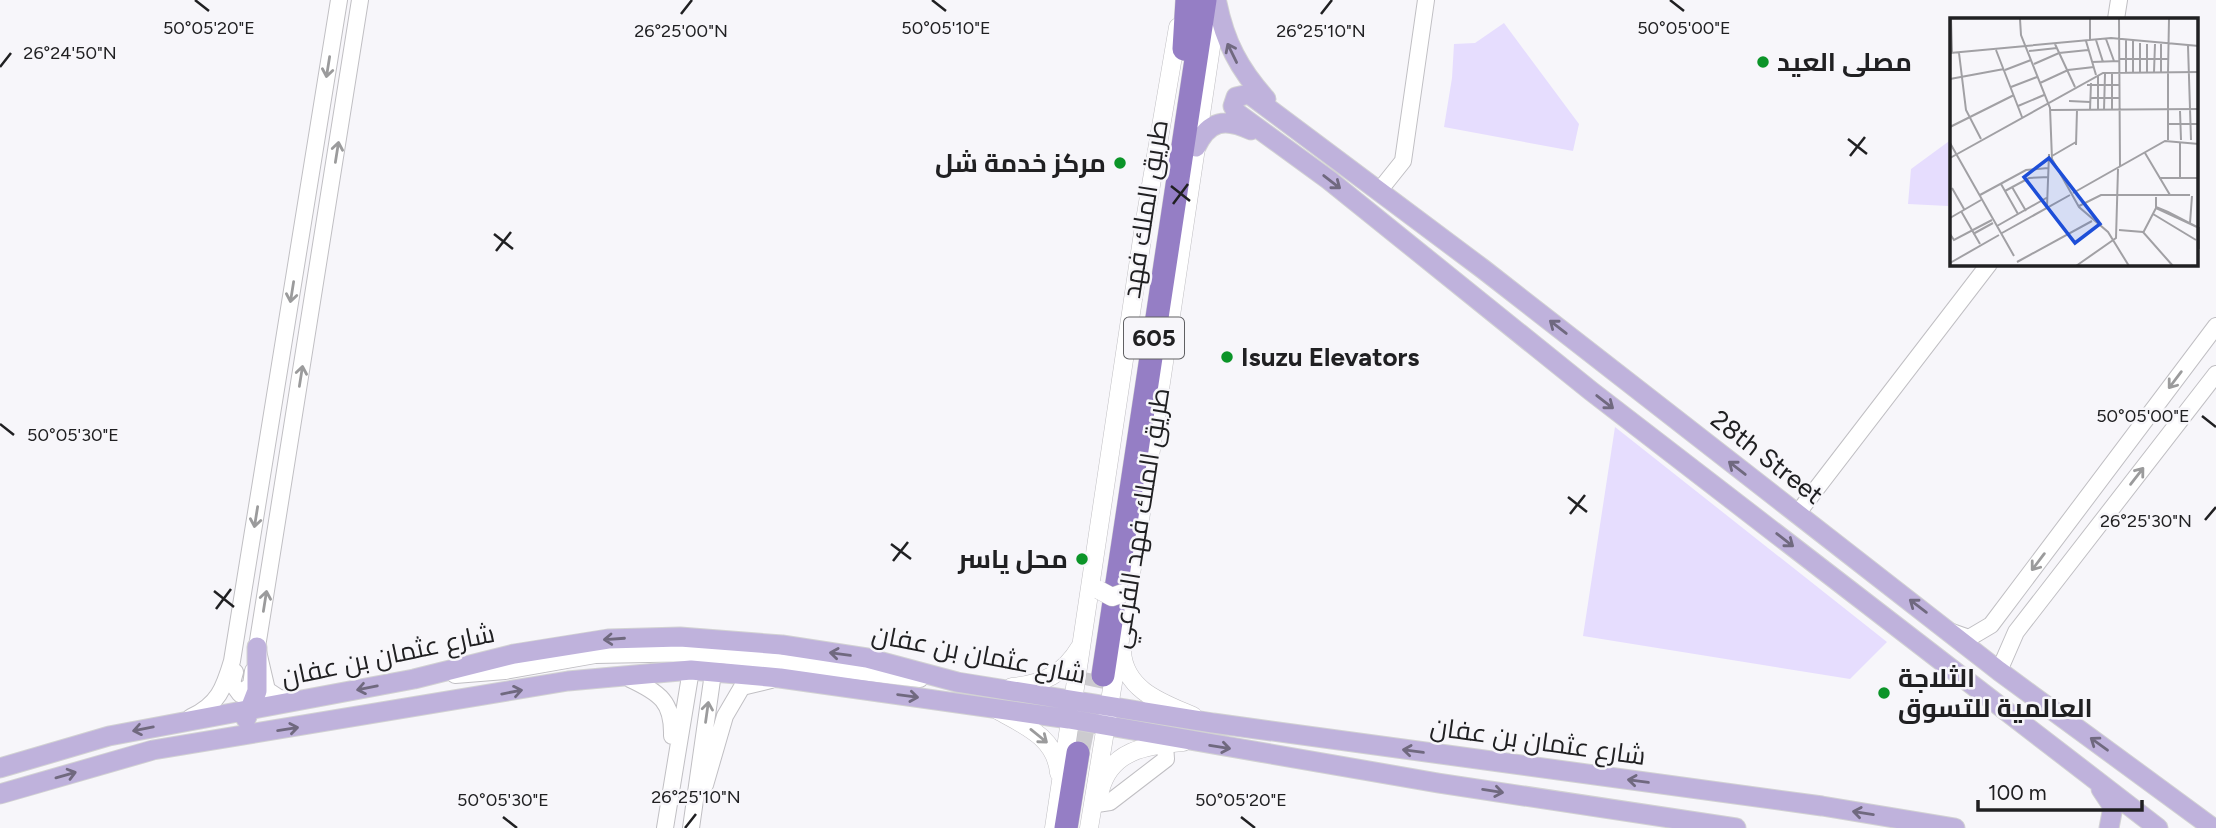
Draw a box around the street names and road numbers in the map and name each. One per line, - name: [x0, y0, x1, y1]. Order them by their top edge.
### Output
- street label: طريق الملك فهد: [1115, 118, 1175, 300]
- road number: 605: [1124, 318, 1184, 358]
- street label: طريق الملك فهد الفرعي: [1104, 385, 1181, 651]
- street label: 28th Street: [1704, 403, 1830, 511]
- street label: شارع عثمان بن عفان: [278, 617, 498, 694]
- street label: شارع عثمان بن عفان: [869, 618, 1089, 691]
- street label: شارع عثمان بن عفان: [1428, 710, 1648, 773]

